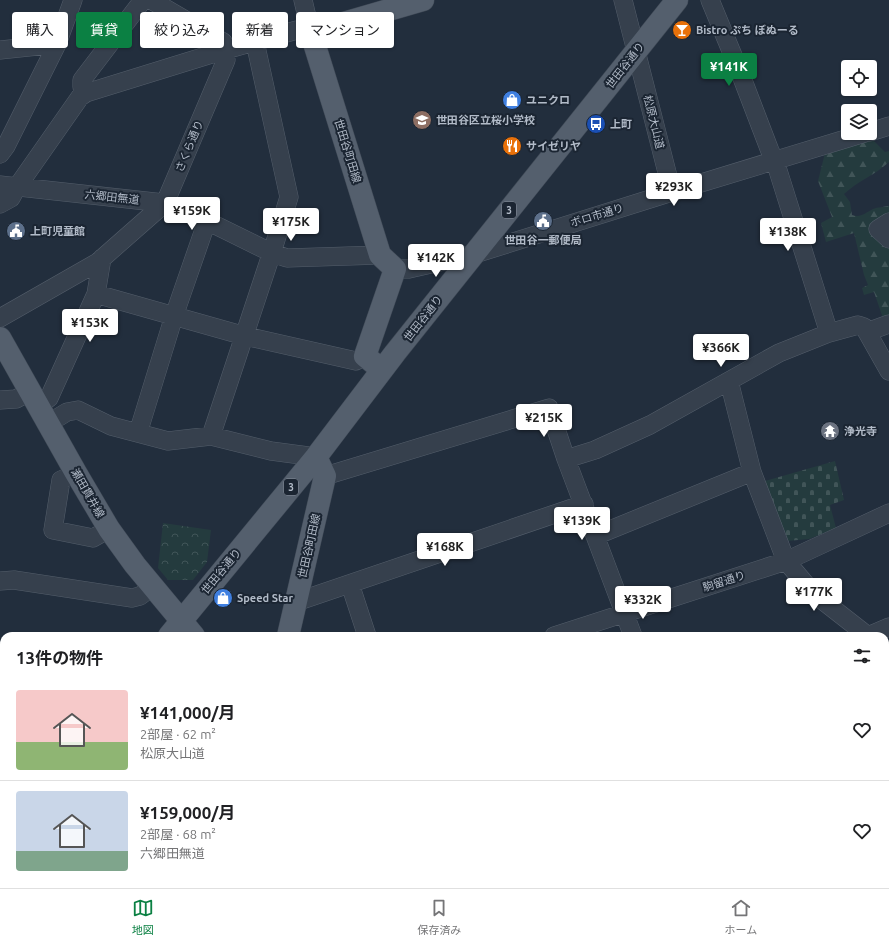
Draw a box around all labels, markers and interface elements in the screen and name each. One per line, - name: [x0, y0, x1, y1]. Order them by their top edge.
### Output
- chip: 購入: [12, 12, 68, 48]
- chip: 賃貸: [76, 12, 132, 48]
- chip: 絞り込み: [140, 12, 224, 48]
- chip: 新着: [232, 12, 288, 48]
- chip: マンション: [296, 12, 394, 48]
- bar icon: Bistro ぷち ぼぬーる: [671, 19, 693, 41]
- place label: Bistro ぷち ぼぬーる: [696, 24, 799, 36]
- street label: 世田谷通り: [603, 40, 647, 90]
- pin: ¥141K: [701, 53, 757, 87]
- text: ¥141K: [710, 59, 748, 73]
- map controls: [841, 60, 877, 140]
- button: locate: [841, 60, 877, 96]
- shop icon: ユニクロ: [501, 89, 523, 111]
- place label: ユニクロ: [526, 94, 570, 106]
- street label: 松原大山道: [642, 94, 666, 150]
- button: layers: [841, 104, 877, 140]
- school or university icon: 世田谷区立桜小学校: [411, 109, 433, 131]
- bus stop icon: 上町: [585, 113, 607, 135]
- place label: 世田谷区立桜小学校: [436, 114, 535, 126]
- street label: さくら通り: [173, 118, 205, 174]
- street label: 世田谷町田線: [333, 118, 363, 184]
- place label: 上町: [610, 118, 632, 130]
- restaurant icon: サイゼリヤ: [501, 135, 523, 157]
- place label: サイゼリヤ: [526, 140, 581, 152]
- pin: ¥293K: [646, 173, 702, 207]
- text: ¥293K: [655, 179, 693, 193]
- street label: 六郷田無道: [84, 188, 140, 206]
- pin: ¥159K: [164, 197, 220, 231]
- street label: ボロ市通り: [569, 201, 625, 229]
- road number: 3: [502, 202, 516, 218]
- text: ¥159K: [173, 203, 211, 217]
- pin: ¥175K: [263, 208, 319, 242]
- public building icon: 世田谷一郵便局: [532, 210, 554, 232]
- text: ¥175K: [272, 214, 310, 228]
- pin: ¥138K: [760, 218, 816, 252]
- public building icon: 上町児童館: [5, 220, 27, 242]
- text: ¥138K: [769, 224, 807, 238]
- place label: 上町児童館: [30, 225, 85, 237]
- place label: 世田谷一郵便局: [505, 234, 582, 246]
- pin: ¥142K: [408, 244, 464, 278]
- text: ¥142K: [417, 250, 455, 264]
- street label: 世田谷通り: [401, 293, 445, 343]
- pin: ¥153K: [62, 309, 118, 343]
- text: ¥153K: [71, 315, 109, 329]
- pin: ¥366K: [693, 334, 749, 368]
- text: ¥366K: [702, 340, 740, 354]
- pin: ¥215K: [516, 404, 572, 438]
- text: ¥215K: [525, 410, 563, 424]
- temple icon: 浄光寺: [819, 420, 841, 442]
- place label: 浄光寺: [844, 425, 877, 437]
- street label: 瀬田貫井線: [69, 466, 107, 520]
- road number: 3: [284, 479, 298, 495]
- pin: ¥139K: [554, 507, 610, 541]
- street label: 世田谷町田線: [296, 512, 322, 580]
- text: ¥139K: [563, 513, 601, 527]
- pin: ¥168K: [417, 533, 473, 567]
- text: ¥168K: [426, 539, 464, 553]
- street label: 世田谷通り: [199, 546, 243, 596]
- street label: 駒留通り: [701, 568, 747, 594]
- pin: ¥177K: [786, 578, 842, 612]
- text: ¥177K: [795, 584, 833, 598]
- pin: ¥332K: [615, 586, 671, 620]
- shop icon: Speed Star: [212, 587, 234, 609]
- place label: Speed Star: [237, 592, 293, 604]
- text: ¥332K: [624, 592, 662, 606]
- icon: filters: [851, 645, 873, 667]
- text: 13件の物件: [16, 648, 103, 667]
- text: ¥141,000/月: [140, 703, 235, 722]
- icon: home: [48, 706, 96, 754]
- icon: heart: [851, 719, 873, 741]
- text: 2部屋 · 62 m²: [140, 727, 216, 741]
- text: 松原大山道: [140, 746, 205, 760]
- text: ¥159,000/月: [140, 803, 235, 822]
- icon: home: [48, 807, 96, 855]
- icon: heart: [851, 820, 873, 842]
- text: 2部屋 · 68 m²: [140, 827, 216, 841]
- text: 六郷田無道: [140, 846, 205, 860]
- tab: 地図: [132, 897, 154, 937]
- tab: 保存済み: [417, 897, 461, 937]
- tab: ホーム: [725, 897, 757, 937]

